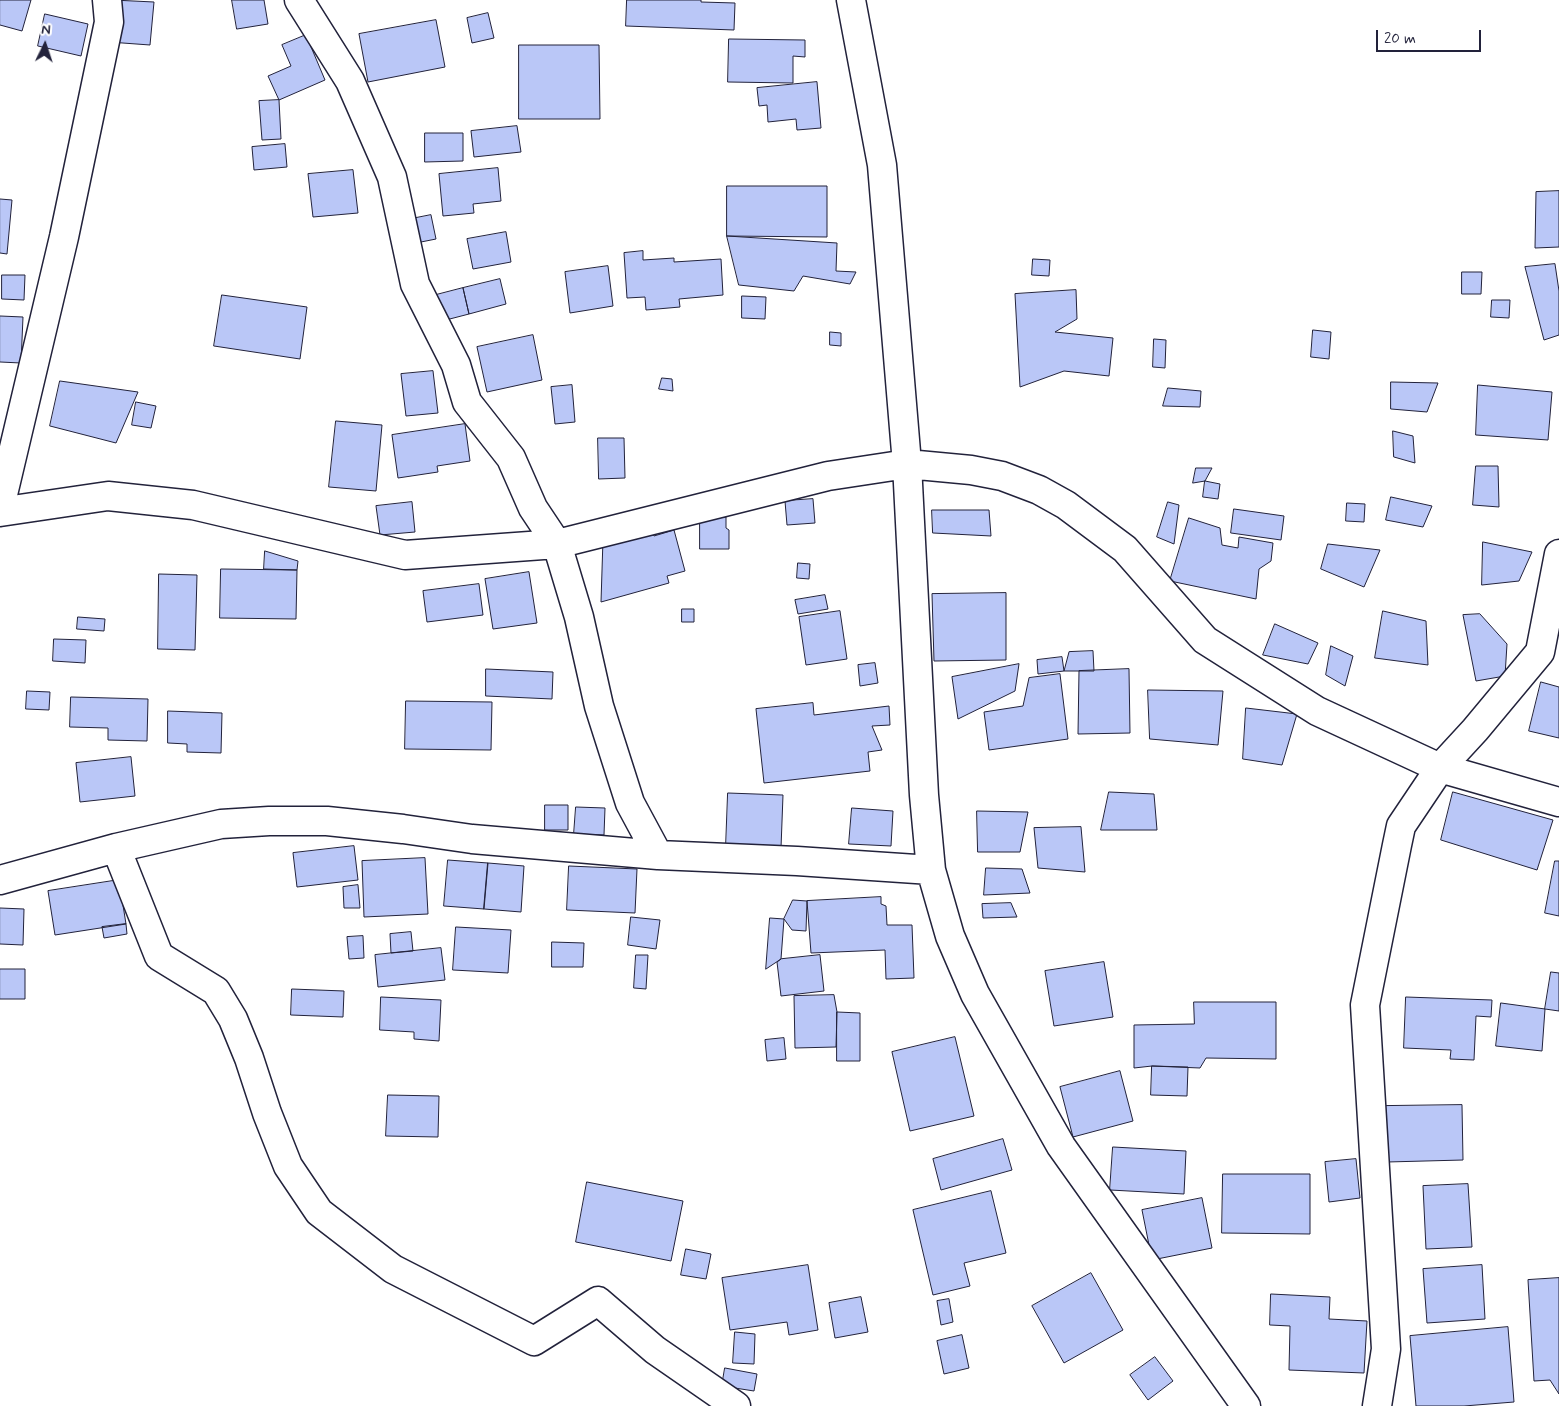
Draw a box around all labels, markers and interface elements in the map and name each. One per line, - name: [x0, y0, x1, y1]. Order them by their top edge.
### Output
- north arrow: [20, 20, 70, 70]
- scale bar: [1379, 20, 1484, 52]
- text: N: [41, 21, 51, 39]
- text: 20 m: [1384, 29, 1416, 49]

